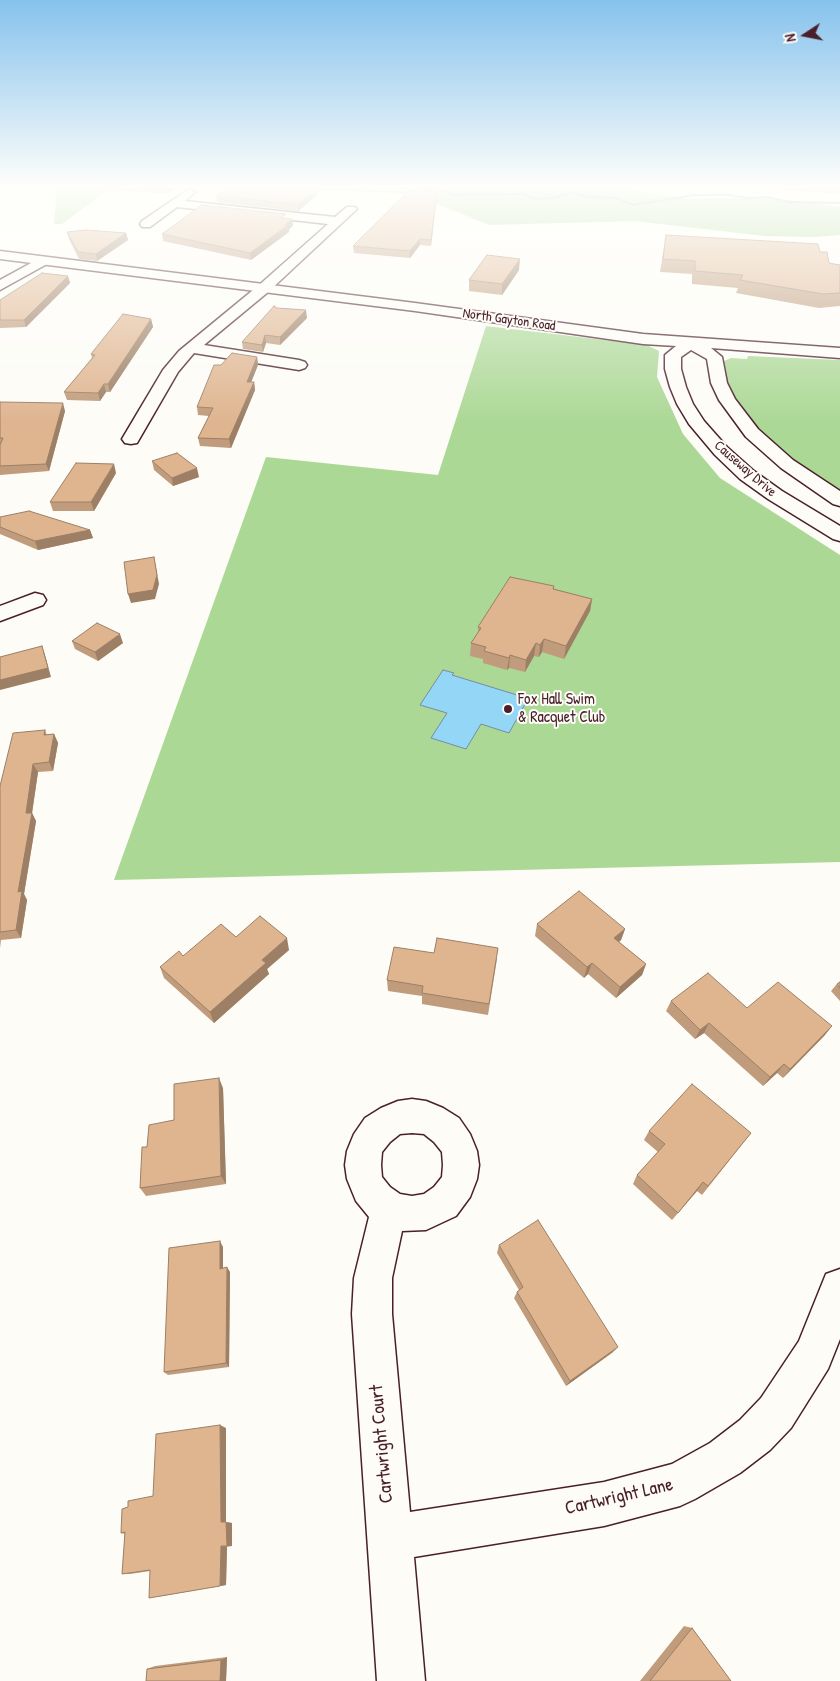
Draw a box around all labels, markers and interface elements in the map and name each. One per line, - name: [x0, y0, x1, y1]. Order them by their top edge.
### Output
- north arrow: [780, 10, 830, 60]
- text: N: [780, 32, 800, 43]
- street label: North Gayton Road: [462, 305, 556, 335]
- street label: Causeway Drive: [710, 437, 780, 501]
- place label: Fox Hall Swim & Racquet Club: [518, 690, 605, 728]
- marker: Fox Hall Swim & Racquet Club: [502, 703, 514, 715]
- street label: Cartwright Court: [365, 1384, 399, 1504]
- street label: Cartwright Lane: [563, 1474, 675, 1520]

